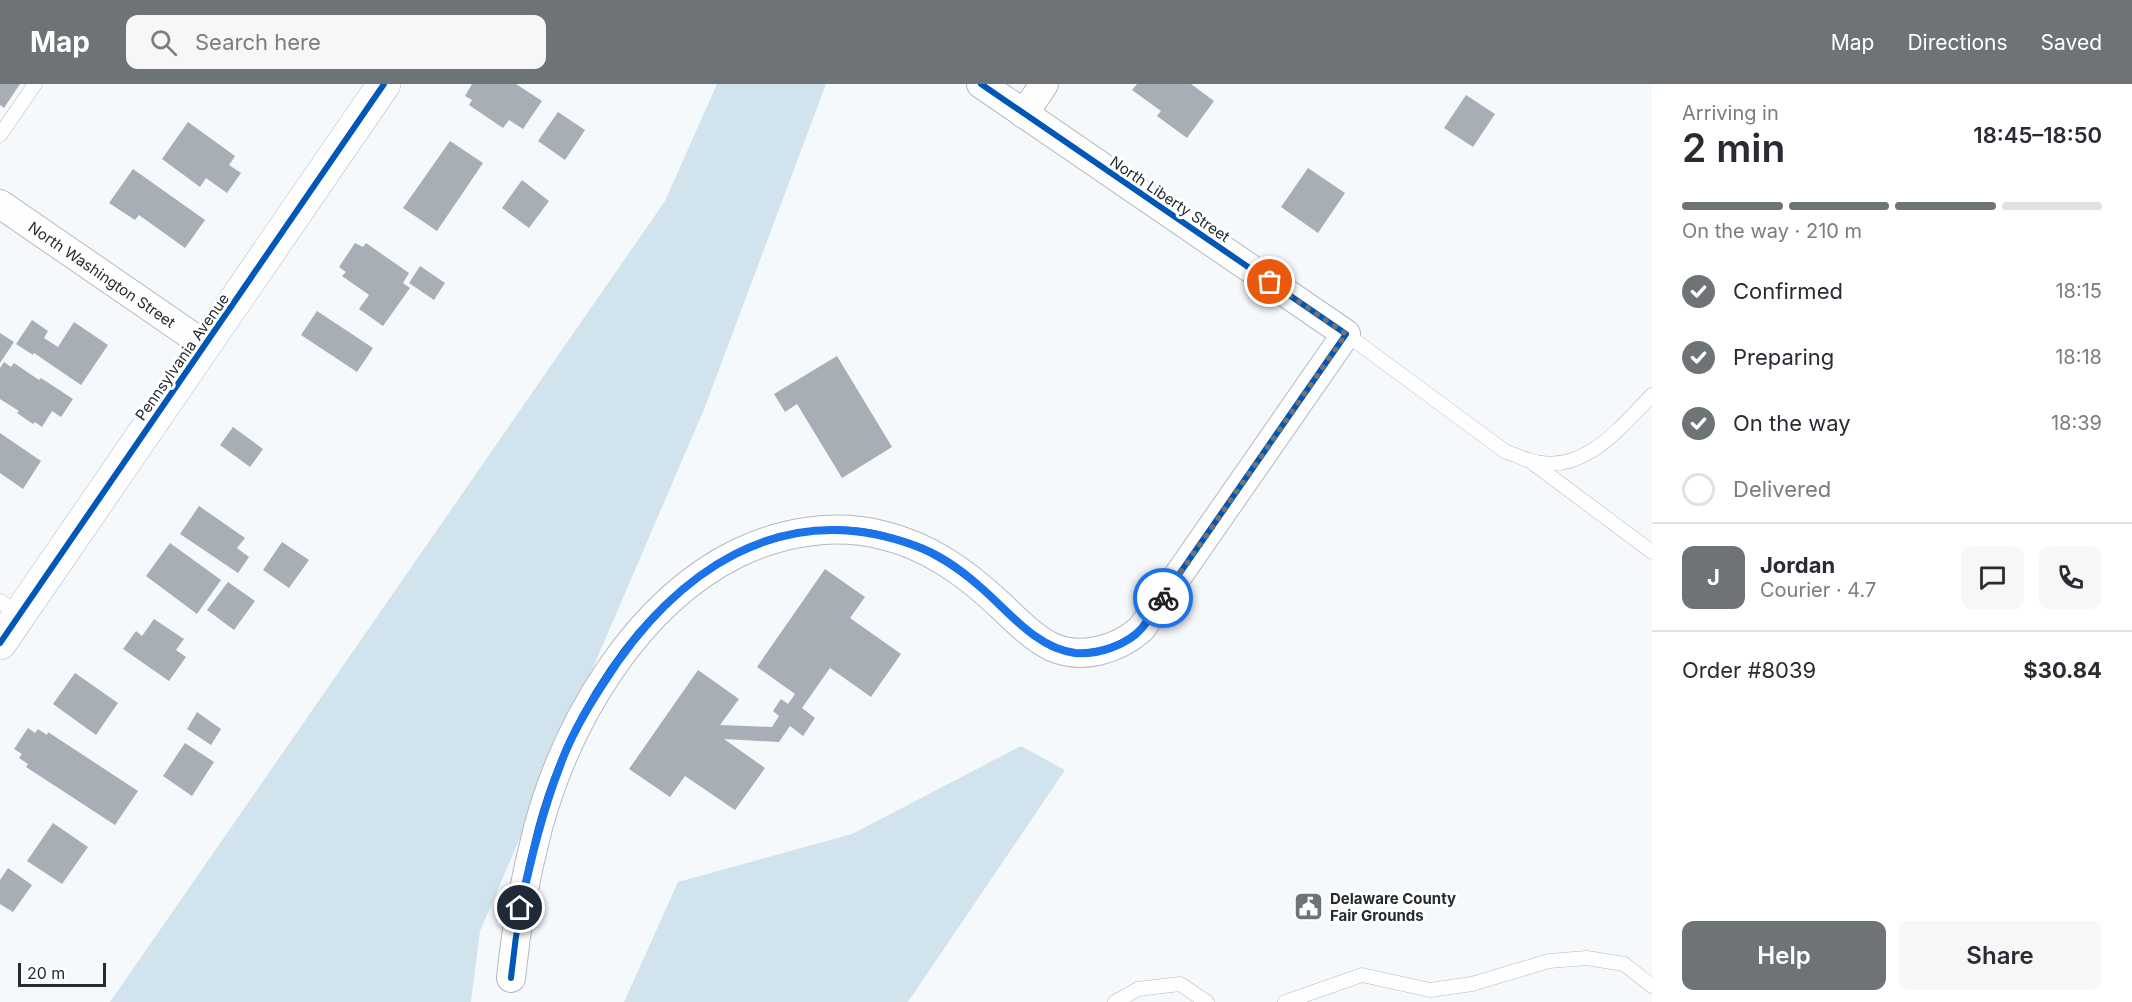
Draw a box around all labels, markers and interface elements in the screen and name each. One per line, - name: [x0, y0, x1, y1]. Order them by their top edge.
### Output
- search box: [126, 15, 546, 69]
- text: Map: [30, 25, 90, 59]
- icon: search: [147, 26, 180, 59]
- text: Search here: [195, 29, 321, 55]
- text: Map: [1831, 30, 1874, 55]
- text: Directions: [1907, 30, 2008, 55]
- text: Saved: [2041, 30, 2102, 55]
- text: Arriving in: [1682, 101, 1779, 125]
- text: 18:45–18:50: [1973, 122, 2102, 148]
- text: 2 min: [1682, 124, 1785, 171]
- street label: North Liberty Street: [1107, 152, 1234, 246]
- street label: North Washington Street: [25, 217, 179, 332]
- text: On the way · 210 m: [1682, 219, 1862, 243]
- pin: [1244, 256, 1295, 307]
- icon: bag: [1253, 265, 1286, 298]
- icon: check: [1682, 275, 1715, 308]
- text: Confirmed: [1733, 278, 1843, 304]
- text: 18:15: [2055, 279, 2102, 303]
- street label: Pennsylvania Avenue: [131, 290, 233, 424]
- icon: check: [1682, 341, 1715, 374]
- text: Preparing: [1733, 344, 1834, 370]
- text: 18:18: [2055, 345, 2102, 369]
- icon: check: [1682, 407, 1715, 440]
- text: On the way: [1733, 410, 1851, 436]
- text: 18:39: [2051, 411, 2102, 435]
- text: Delivered: [1733, 476, 1831, 502]
- button: chat: [1961, 546, 2024, 609]
- button: phone: [2039, 546, 2102, 609]
- text: Jordan: [1760, 552, 1835, 578]
- text: J: [1707, 564, 1720, 590]
- courier: [1133, 568, 1193, 628]
- text: Courier · 4.7: [1760, 578, 1876, 602]
- icon: bike: [1147, 582, 1180, 615]
- text: Order #8039: [1682, 657, 1816, 683]
- text: $30.84: [2023, 657, 2102, 683]
- pin: [494, 882, 545, 933]
- place label: Delaware County Fair Grounds: [1330, 889, 1456, 925]
- icon: home: [503, 891, 536, 924]
- public building icon: Delaware County Fair Grounds: [1293, 891, 1325, 923]
- button: Help: [1682, 921, 1886, 990]
- button: Share: [1898, 921, 2102, 990]
- scale bar: [18, 960, 106, 988]
- text: 20 m: [27, 963, 65, 983]

